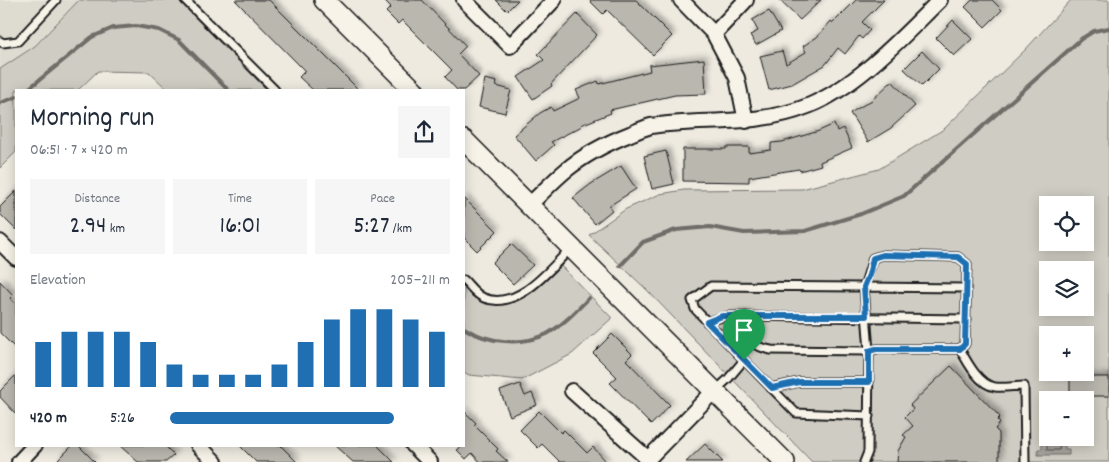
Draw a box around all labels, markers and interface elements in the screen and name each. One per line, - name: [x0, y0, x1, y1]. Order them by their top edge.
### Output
- text: Morning run: [30, 100, 154, 140]
- button: share: [398, 106, 450, 158]
- text: 06:51 · 7 × 420 m: [30, 139, 128, 162]
- text: Distance: [74, 189, 120, 209]
- text: Time: [228, 189, 252, 209]
- text: Pace: [370, 189, 395, 209]
- map controls: [1039, 196, 1094, 446]
- button: locate: [1039, 196, 1094, 251]
- text: 2.94: [70, 209, 106, 245]
- text: 16:01: [220, 209, 260, 245]
- text: 5:27: [353, 209, 390, 245]
- text: km: [106, 219, 125, 239]
- text: /km: [390, 219, 412, 239]
- button: layers: [1039, 261, 1094, 316]
- text: Elevation: [30, 269, 86, 292]
- text: 205–211 m: [390, 269, 450, 292]
- pin: [723, 309, 765, 360]
- icon: arrive: [730, 316, 758, 344]
- button: +: [1039, 326, 1094, 381]
- button: −: [1039, 391, 1094, 446]
- text: 420 m: [30, 407, 67, 430]
- text: 5:26: [110, 407, 135, 430]

